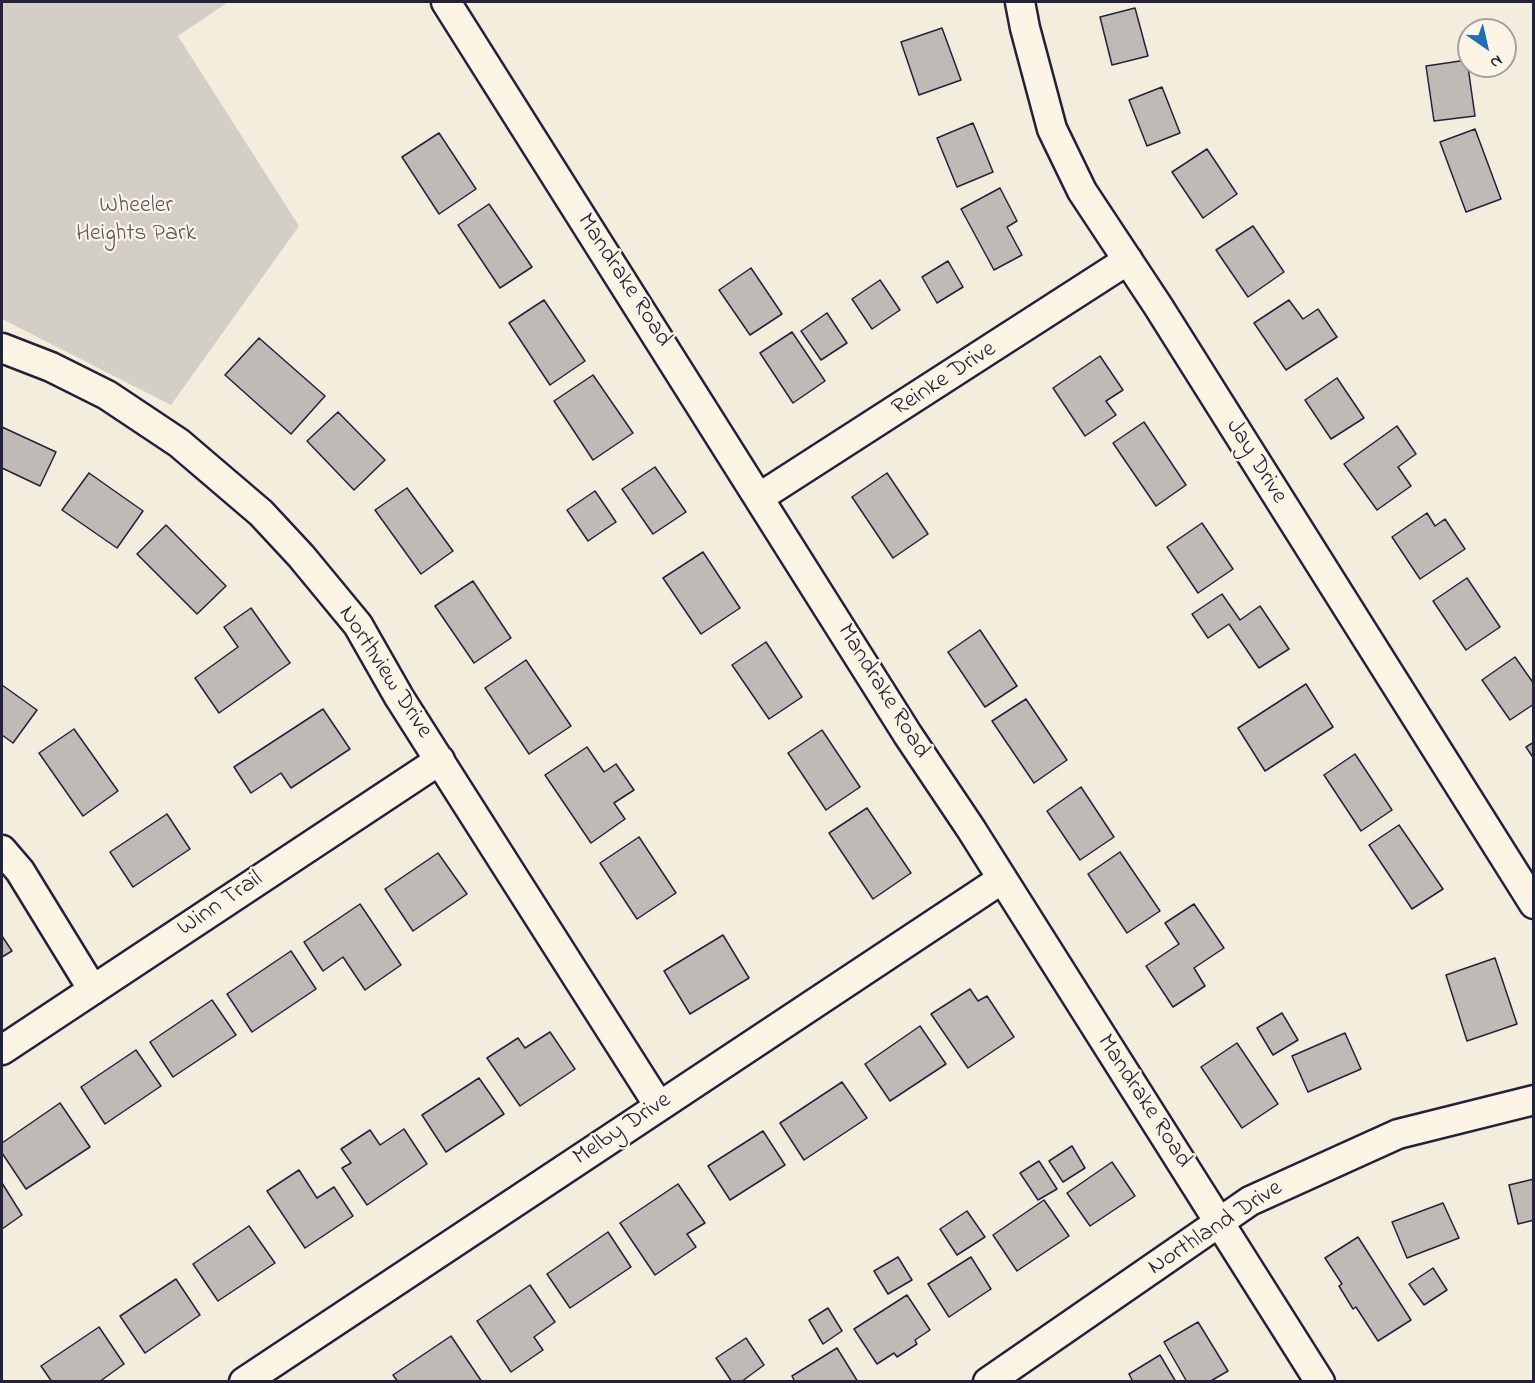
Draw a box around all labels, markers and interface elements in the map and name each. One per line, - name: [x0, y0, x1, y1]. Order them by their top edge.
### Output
- north arrow: [1457, 18, 1517, 78]
- text: N: [1485, 48, 1507, 74]
- park label: Wheeler Heights Park: [76, 193, 196, 249]
- street label: Mandrake Road: [569, 209, 677, 353]
- street label: Reinke Drive: [888, 336, 1002, 424]
- street label: Jay Drive: [1218, 414, 1292, 510]
- street label: Northview Drive: [331, 602, 437, 744]
- street label: Mandrake Road: [829, 620, 935, 764]
- street label: Winn Trail: [173, 866, 269, 944]
- street label: Mandrake Road: [1089, 1030, 1197, 1174]
- street label: Melby Drive: [569, 1087, 677, 1173]
- street label: Northland Drive: [1144, 1175, 1288, 1283]

